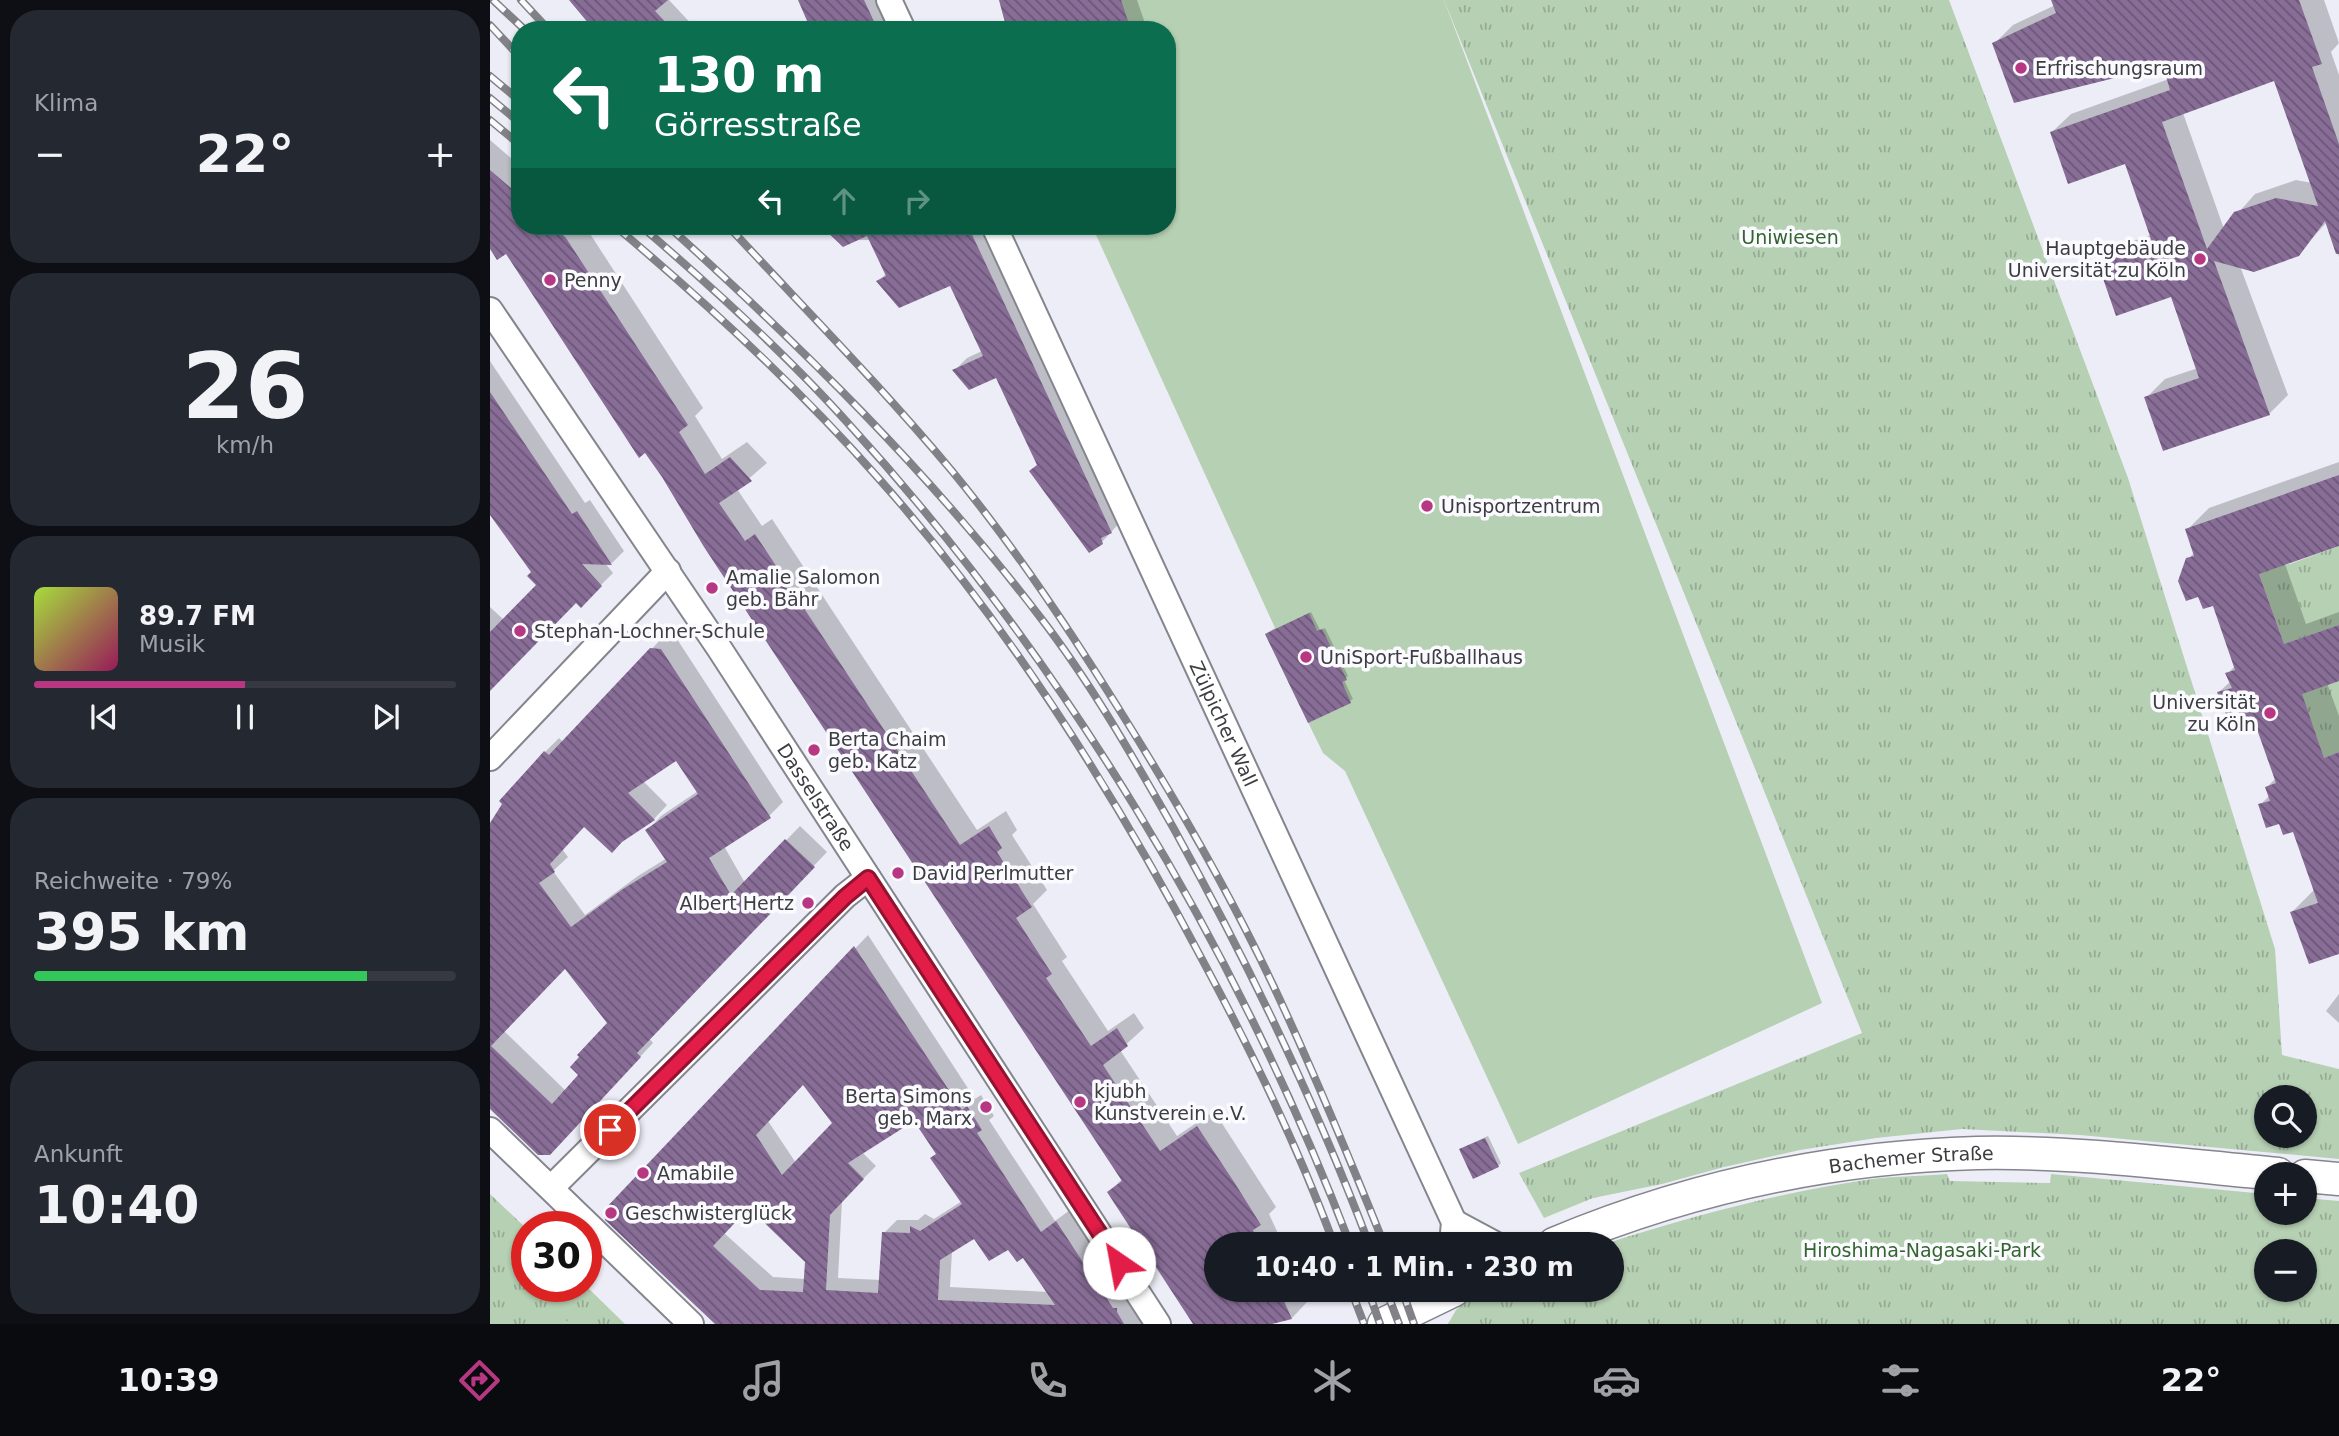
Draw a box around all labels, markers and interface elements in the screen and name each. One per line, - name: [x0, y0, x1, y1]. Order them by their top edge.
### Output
- text: 130 m: [654, 47, 824, 104]
- icon: left: [539, 49, 630, 140]
- place label: Erfrischungsraum: [2035, 57, 2203, 79]
- marker: Erfrischungsraum: [2013, 60, 2029, 76]
- text: Klima: [34, 90, 98, 116]
- text: Görresstraße: [654, 106, 862, 144]
- text: 22°: [196, 124, 294, 184]
- text: −: [34, 132, 66, 176]
- text: +: [424, 132, 456, 176]
- icon: left: [752, 182, 790, 220]
- icon: ahead: [825, 182, 863, 220]
- icon: right: [898, 182, 936, 220]
- park label: Uniwiesen: [1741, 226, 1839, 248]
- place label: Hauptgebäude Universität zu Köln: [2008, 237, 2186, 281]
- marker: Hauptgebäude Universität zu Köln: [2192, 251, 2208, 267]
- place label: Penny: [564, 269, 622, 291]
- marker: Penny: [542, 272, 558, 288]
- text: 26: [182, 334, 308, 439]
- text: km/h: [216, 432, 274, 458]
- place label: Unisportzentrum: [1441, 495, 1601, 517]
- marker: Unisportzentrum: [1419, 498, 1435, 514]
- place label: Amalie Salomon geb. Bähr: [726, 566, 880, 610]
- marker: Amalie Salomon geb. Bähr: [704, 580, 720, 596]
- text: 89.7 FM: [139, 601, 256, 631]
- place label: Stephan-Lochner-Schule: [534, 620, 765, 642]
- marker: Stephan-Lochner-Schule: [512, 623, 528, 639]
- text: Musik: [139, 631, 205, 657]
- place label: UniSport-Fußballhaus: [1320, 646, 1523, 668]
- marker: UniSport-Fußballhaus: [1298, 649, 1314, 665]
- street label: Zülpicher Wall: [1185, 657, 1262, 790]
- place label: Universität zu Köln: [2152, 691, 2256, 735]
- icon: previous: [85, 698, 123, 736]
- icon: pause: [226, 698, 264, 736]
- icon: next: [367, 698, 405, 736]
- marker: Universität zu Köln: [2262, 705, 2278, 721]
- place label: Berta Chaim geb. Katz: [828, 728, 946, 772]
- street label: Dasselstraße: [773, 739, 859, 855]
- marker: Berta Chaim geb. Katz: [806, 742, 822, 758]
- place label: David Perlmutter: [912, 862, 1074, 884]
- marker: David Perlmutter: [890, 865, 906, 881]
- text: Reichweite · 79%: [34, 868, 232, 894]
- place label: Albert Hertz: [679, 892, 794, 914]
- marker: Albert Hertz: [800, 895, 816, 911]
- text: 395 km: [34, 902, 249, 962]
- place label: kjubh Kunstverein e.V.: [1094, 1080, 1247, 1124]
- place label: Berta Simons geb. Marx: [845, 1085, 972, 1129]
- map controls: [2254, 1085, 2317, 1302]
- button: search: [2254, 1085, 2317, 1148]
- marker: kjubh Kunstverein e.V.: [1072, 1094, 1088, 1110]
- marker: Berta Simons geb. Marx: [978, 1099, 994, 1115]
- pin: [580, 1100, 640, 1160]
- icon: arrive: [591, 1111, 629, 1149]
- text: Ankunft: [34, 1141, 123, 1167]
- street label: Bachemer Straße: [1827, 1142, 1994, 1177]
- place label: Amabile: [657, 1162, 734, 1184]
- button: +: [2254, 1162, 2317, 1225]
- marker: Amabile: [635, 1165, 651, 1181]
- text: 10:40: [34, 1175, 200, 1235]
- place label: Geschwisterglück: [625, 1202, 792, 1224]
- marker: Geschwisterglück: [603, 1205, 619, 1221]
- speed limit sign: 30: [511, 1211, 602, 1302]
- position arrow: [1082, 1226, 1156, 1300]
- park label: Hiroshima-Nagasaki-Park: [1803, 1239, 2041, 1261]
- button: −: [2254, 1239, 2317, 1302]
- text: 10:40 · 1 Min. · 230 m: [1254, 1252, 1574, 1282]
- icon: directions: [455, 1356, 504, 1405]
- icon: music: [739, 1356, 788, 1405]
- icon: phone: [1023, 1356, 1072, 1405]
- icon: climate: [1308, 1356, 1357, 1405]
- icon: car: [1592, 1356, 1641, 1405]
- icon: filters: [1876, 1356, 1925, 1405]
- text: 10:39: [118, 1361, 220, 1399]
- text: 22°: [2161, 1361, 2221, 1399]

